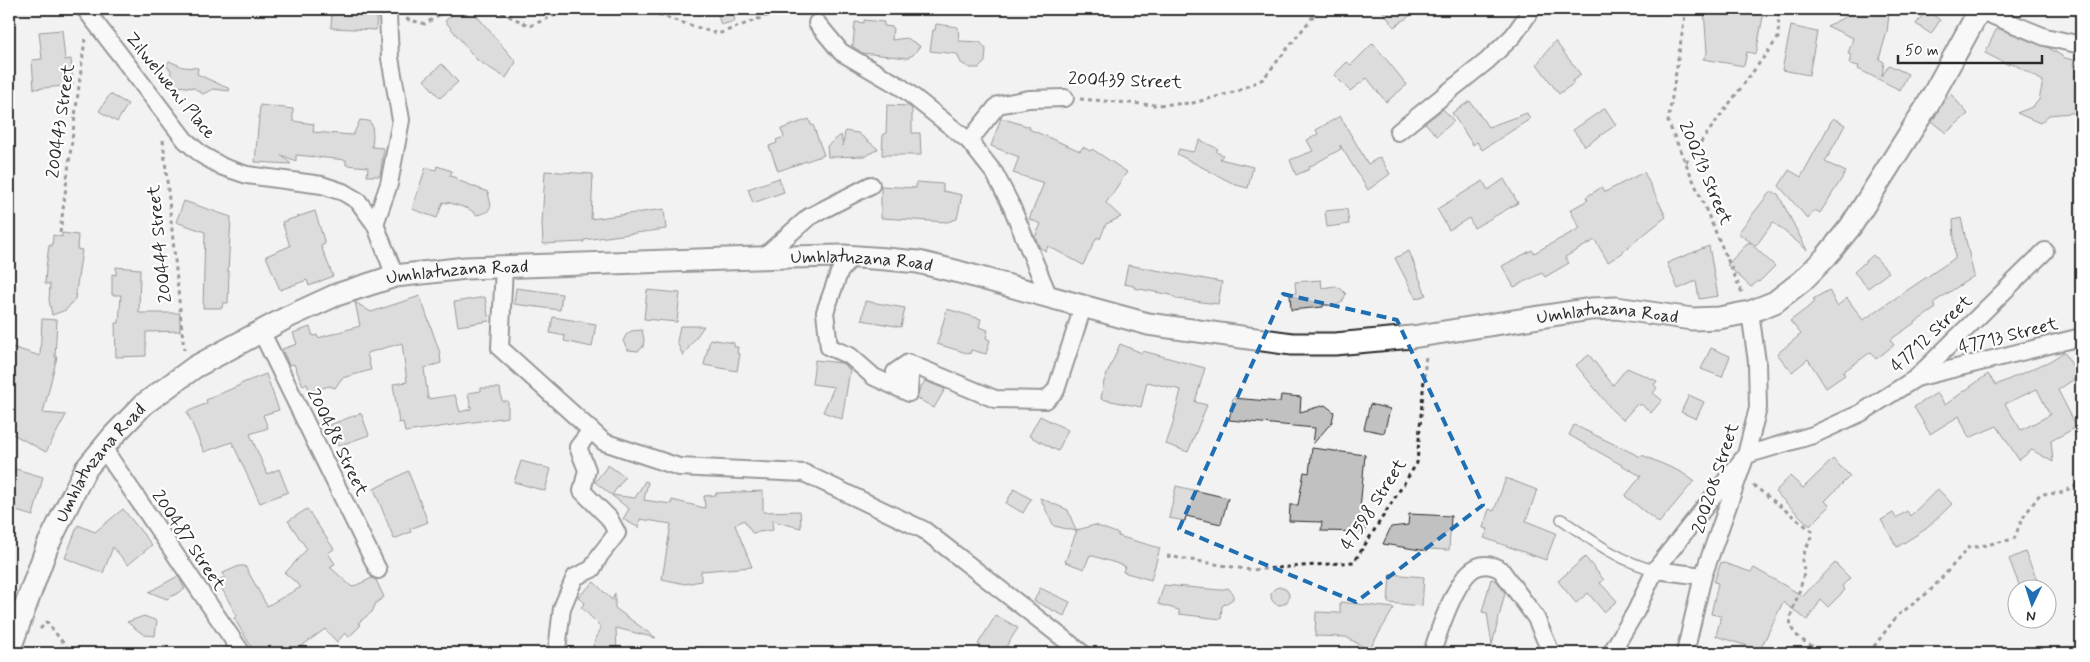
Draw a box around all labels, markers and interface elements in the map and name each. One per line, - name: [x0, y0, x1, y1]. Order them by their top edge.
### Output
- street label: Zilwelweni Place: [119, 27, 221, 144]
- scale bar: [1898, 32, 2041, 64]
- text: 50 m: [1905, 41, 1939, 61]
- street label: 200443 Street: [41, 62, 81, 180]
- street label: 200439 Street: [1068, 67, 1183, 95]
- street label: 200213 Street: [1672, 118, 1738, 229]
- street label: 200444 Street: [142, 183, 178, 304]
- street label: Umhlatuzana Road: [790, 244, 935, 278]
- street label: Umhlatuzana Road: [383, 255, 529, 291]
- street label: 47712 Street: [1886, 289, 1978, 378]
- street label: Umhlatuzana Road: [1535, 297, 1680, 330]
- street label: 47713 Street: [1956, 312, 2061, 360]
- street label: 200488 Street: [301, 385, 374, 500]
- street label: Umhlatuzana Road: [50, 398, 151, 527]
- street label: 200208 Street: [1687, 419, 1745, 537]
- street label: 47598 Street: [1335, 454, 1413, 555]
- street label: 200487 Street: [146, 485, 231, 596]
- north arrow: [2008, 580, 2058, 630]
- text: N: [2026, 607, 2036, 625]

